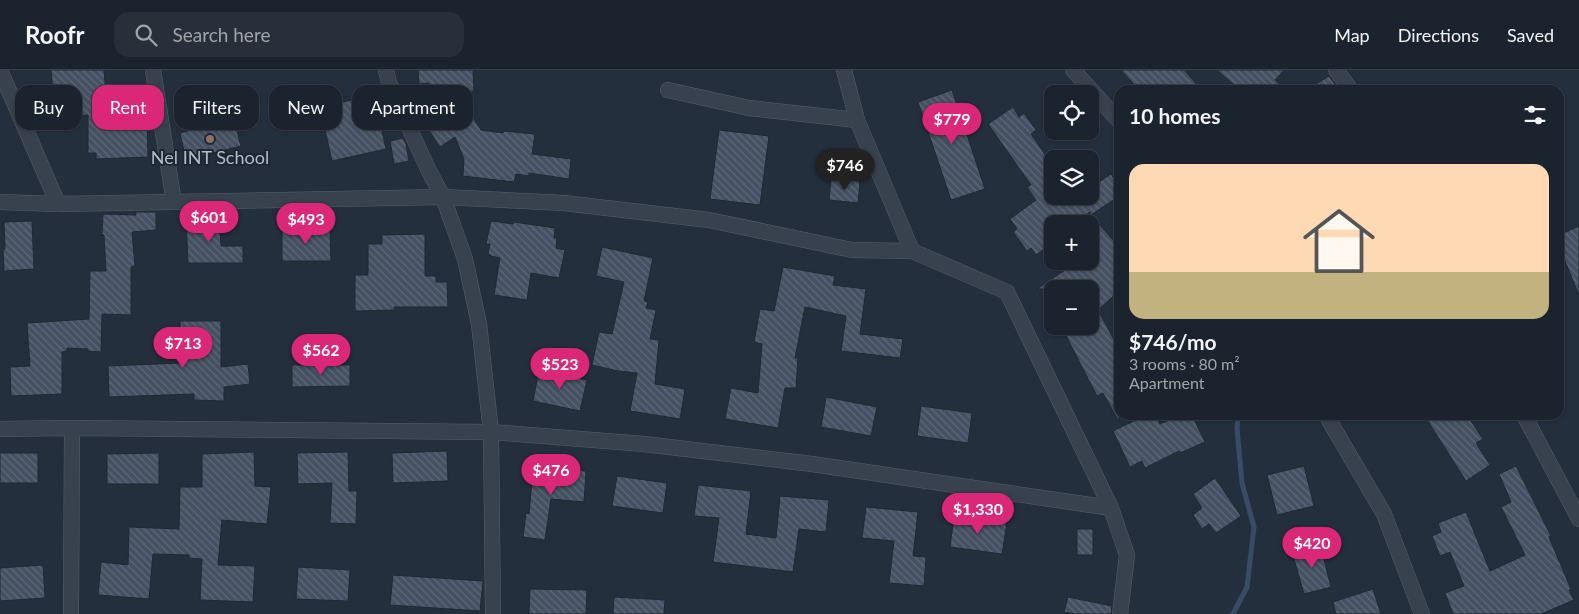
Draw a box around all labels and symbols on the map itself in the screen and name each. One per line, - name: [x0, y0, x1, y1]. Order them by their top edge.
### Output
- pin: $779: [922, 102, 982, 145]
- marker: Nel INT School: [204, 133, 216, 145]
- place label: Nel INT School: [151, 146, 269, 168]
- pin: $746: [815, 148, 875, 191]
- pin: $601: [179, 200, 239, 243]
- pin: $493: [276, 202, 336, 245]
- pin: $713: [153, 326, 213, 369]
- pin: $562: [291, 334, 351, 376]
- pin: $523: [530, 348, 590, 390]
- pin: $476: [521, 454, 581, 496]
- pin: $1,330: [937, 492, 1019, 535]
- pin: $420: [1282, 526, 1342, 569]

